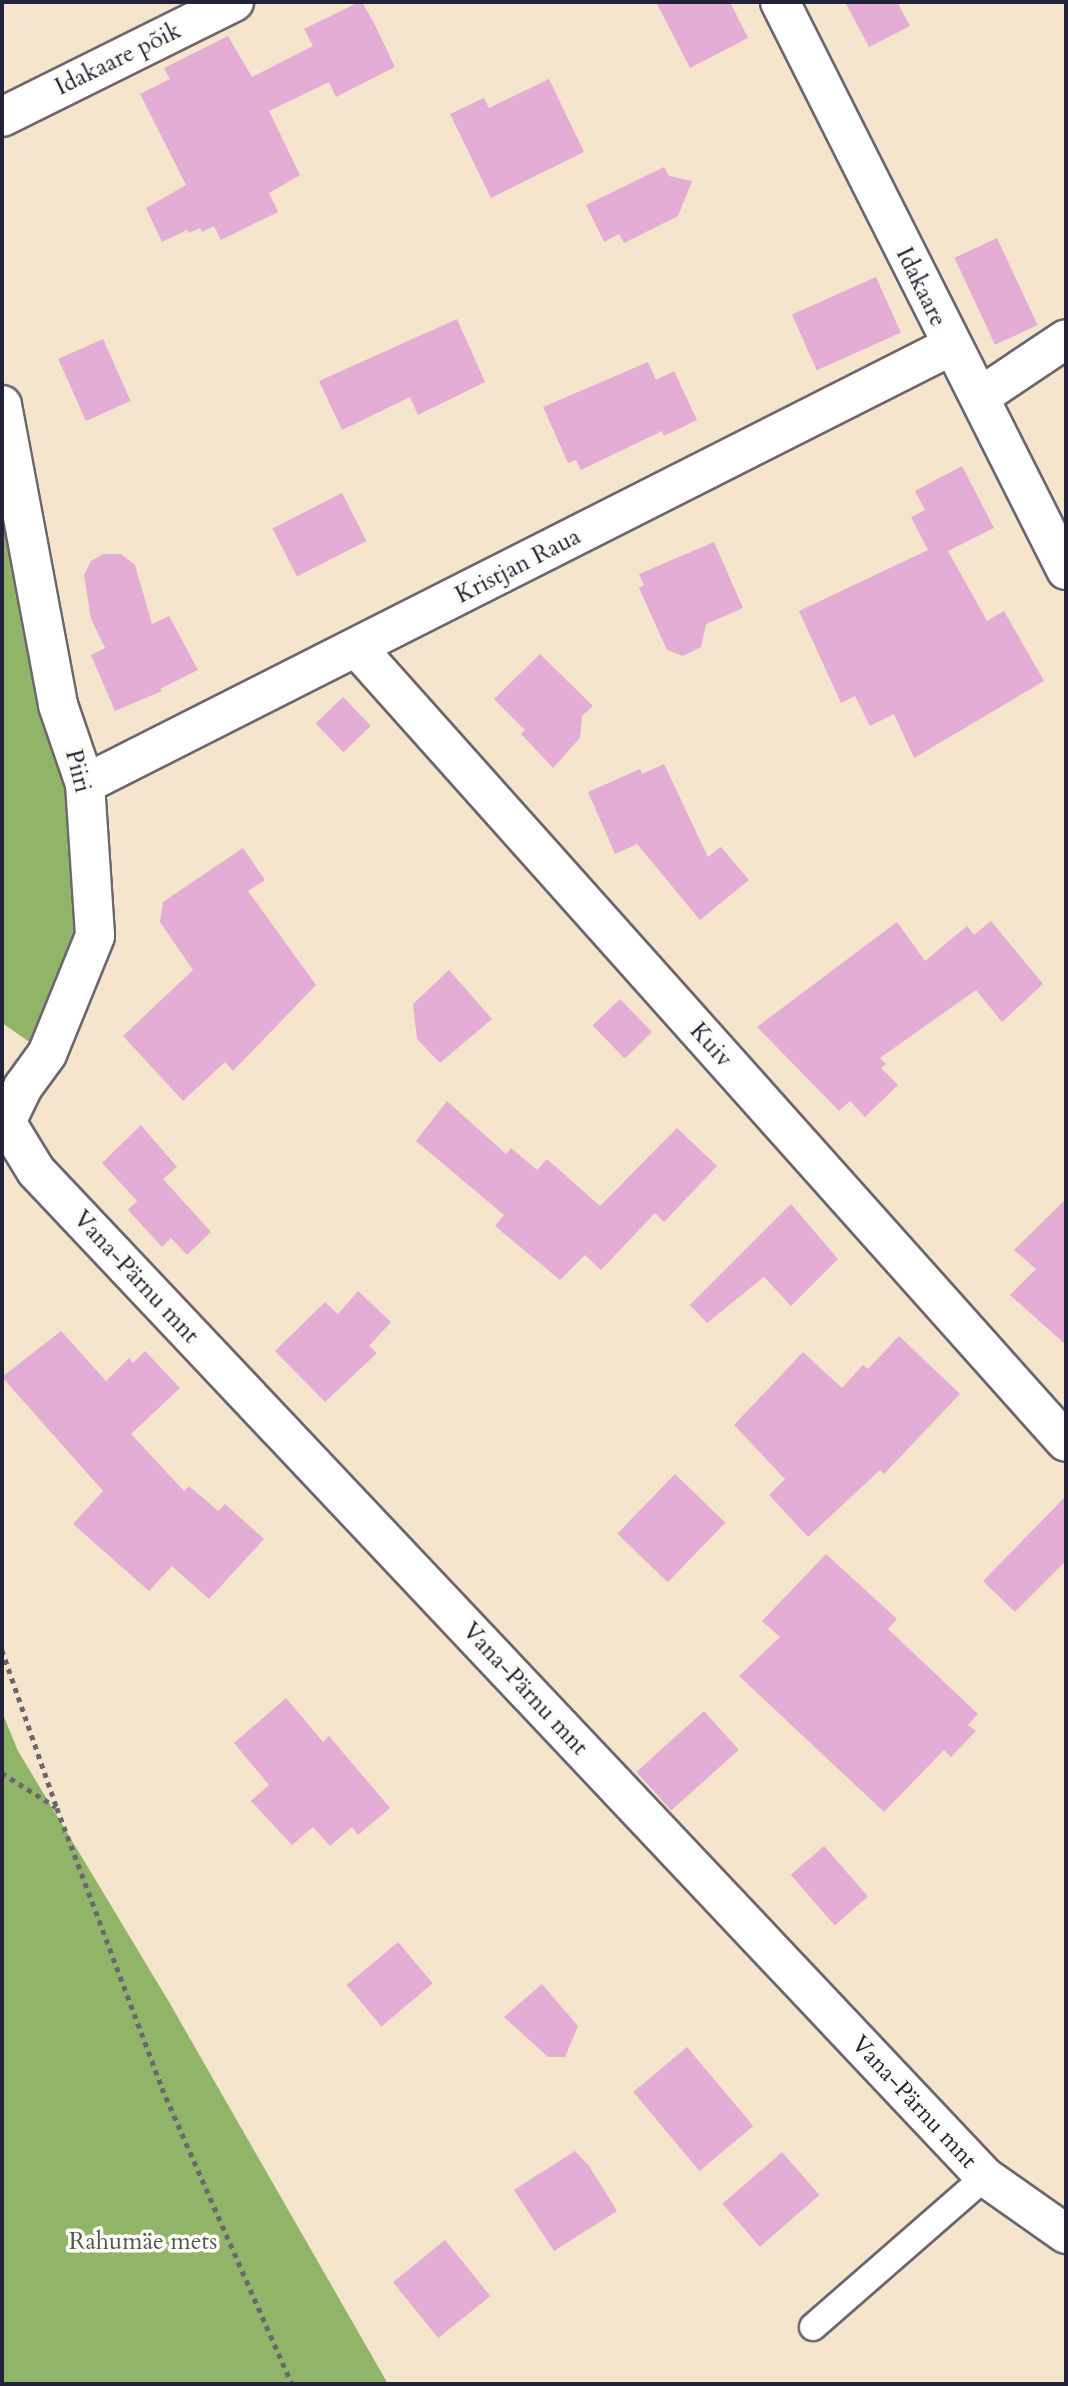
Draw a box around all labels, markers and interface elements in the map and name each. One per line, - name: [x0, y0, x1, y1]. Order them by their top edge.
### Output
- street label: Idakaare põik: [50, 16, 186, 102]
- street label: Idakaare: [890, 243, 952, 331]
- street label: Kristjan Raua: [451, 522, 585, 610]
- street label: Piiri: [59, 747, 97, 795]
- street label: Kuiv: [684, 1017, 738, 1073]
- street label: Vana-Pärnu mnt: [67, 1205, 205, 1349]
- street label: Vana-Pärnu mnt: [456, 1617, 594, 1761]
- street label: Vana-Pärnu mnt: [845, 2030, 983, 2174]
- park label: Rahumäe mets: [69, 2228, 217, 2256]

